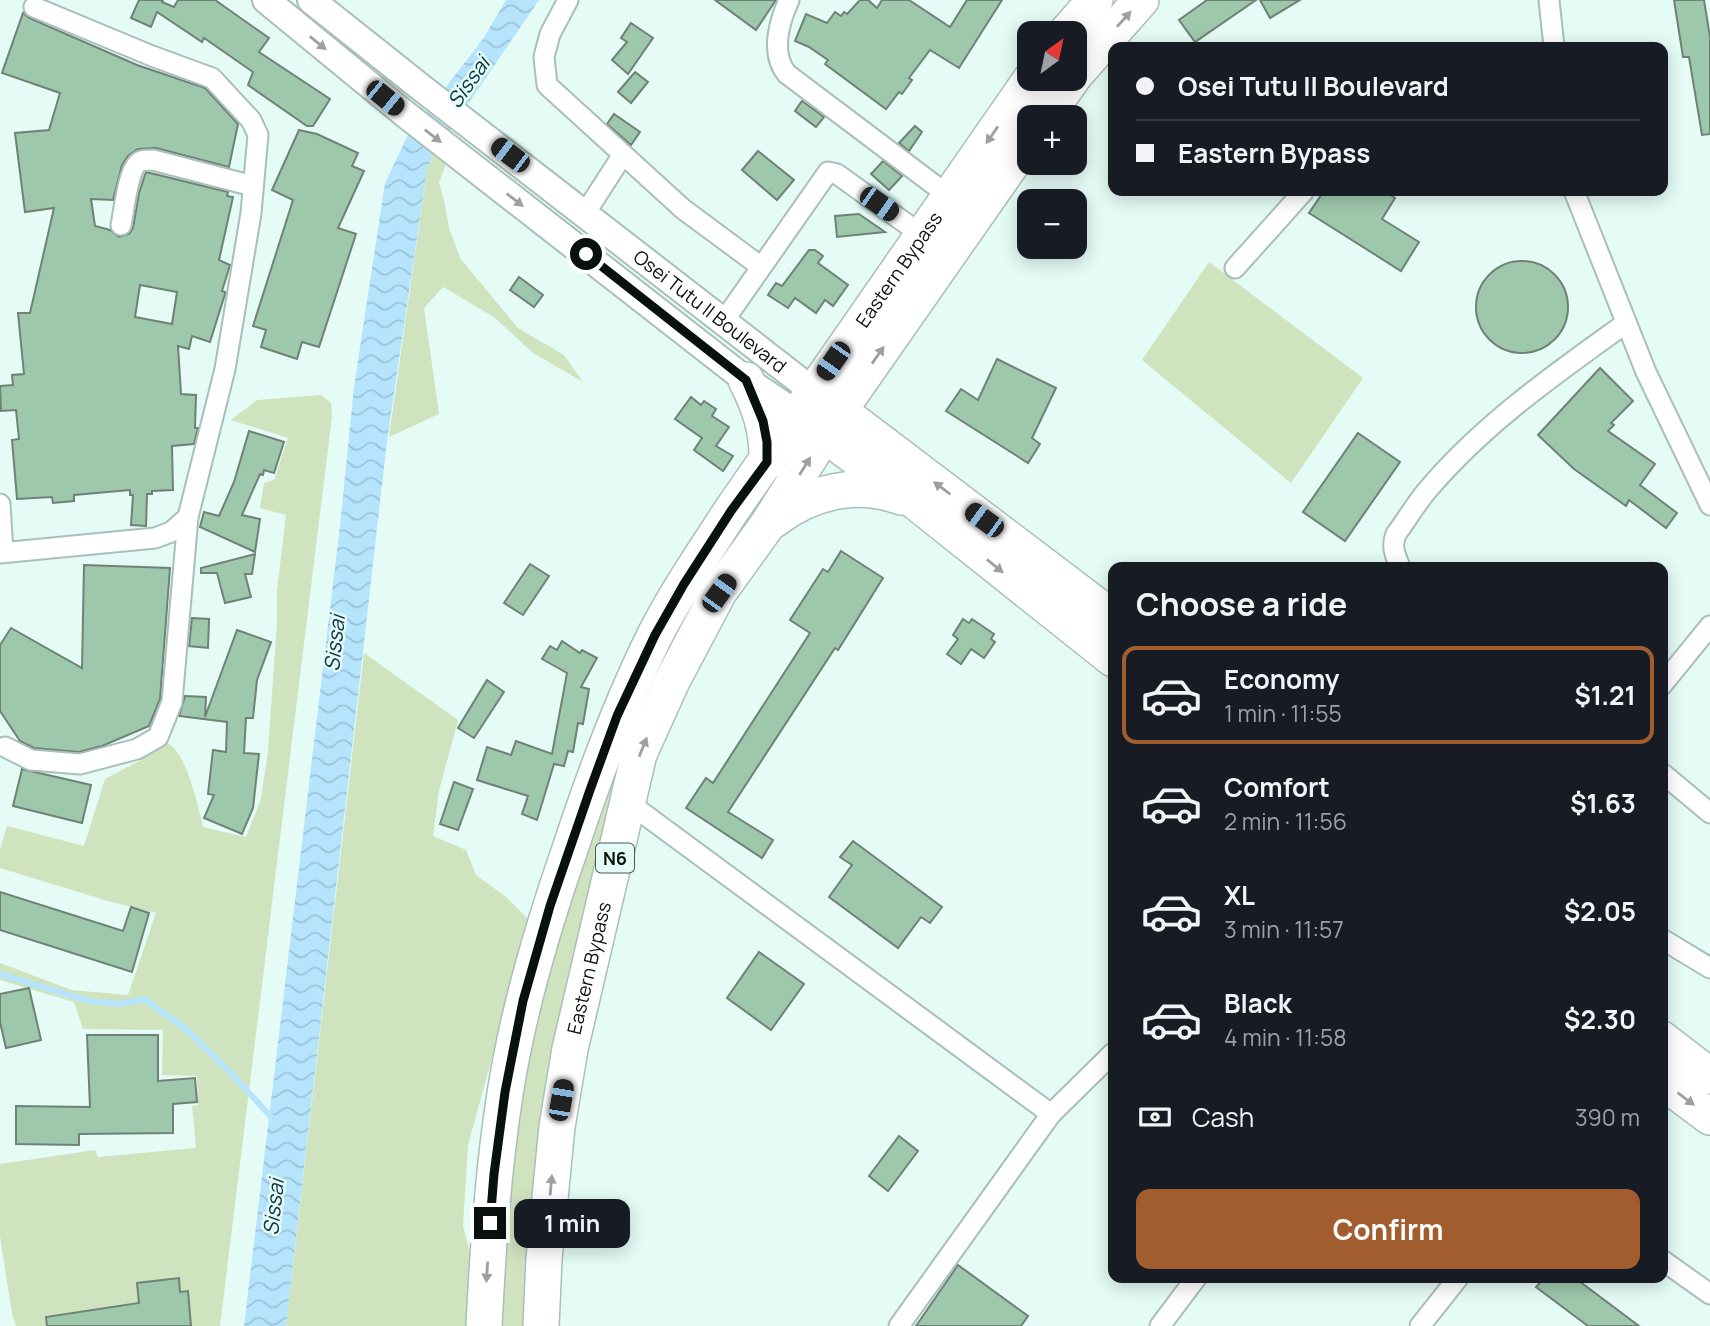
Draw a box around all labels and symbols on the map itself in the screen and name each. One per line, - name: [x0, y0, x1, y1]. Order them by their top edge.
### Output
- one-way arrow: [1115, 11, 1131, 28]
- north arrow: [1017, 21, 1087, 91]
- one-way arrow: [309, 36, 327, 51]
- water label: Sissai: [440, 48, 497, 113]
- car: [363, 77, 408, 119]
- one-way arrow: [986, 125, 999, 144]
- one-way arrow: [423, 128, 441, 143]
- car: [487, 134, 534, 176]
- car: [856, 183, 903, 225]
- one-way arrow: [505, 192, 523, 207]
- street label: Eastern Bypass: [850, 206, 948, 332]
- route start: [570, 238, 602, 270]
- street label: Osei Tutu II Boulevard: [628, 244, 792, 379]
- car: [813, 338, 854, 384]
- one-way arrow: [871, 346, 885, 364]
- one-way arrow: [798, 456, 811, 475]
- one-way arrow: [932, 481, 951, 495]
- car: [961, 499, 1008, 541]
- one-way arrow: [986, 558, 1004, 573]
- car: [699, 570, 740, 616]
- water label: Sissai: [317, 610, 351, 673]
- one-way arrow: [637, 736, 648, 757]
- road number: N6: [596, 844, 634, 872]
- street label: Eastern Bypass: [561, 899, 617, 1037]
- car: [548, 1077, 575, 1123]
- one-way arrow: [1677, 1092, 1696, 1106]
- one-way arrow: [546, 1173, 557, 1195]
- water label: Sissai: [256, 1174, 290, 1237]
- callout: 1 min: [514, 1198, 630, 1248]
- route end: [474, 1207, 506, 1239]
- one-way arrow: [481, 1261, 492, 1283]

